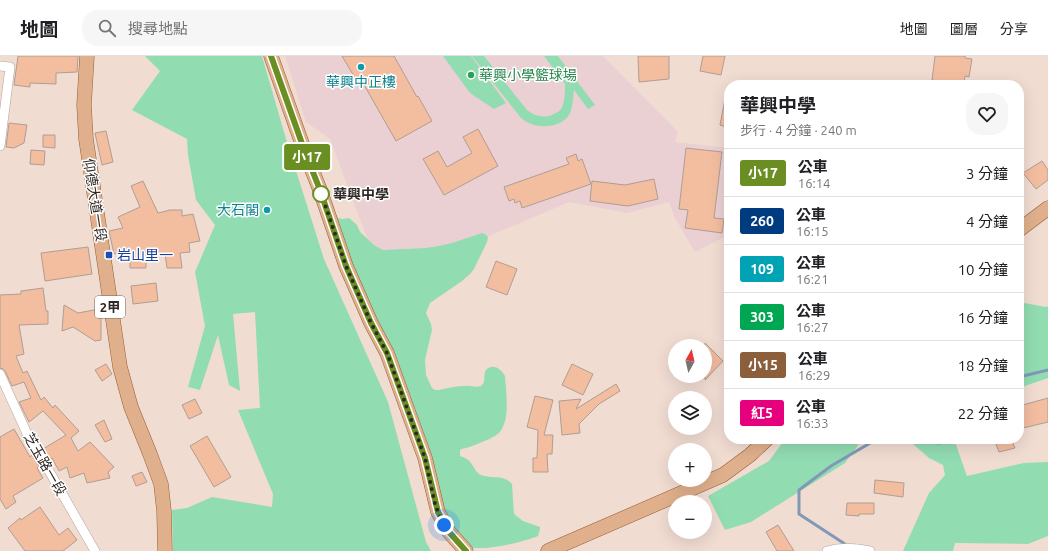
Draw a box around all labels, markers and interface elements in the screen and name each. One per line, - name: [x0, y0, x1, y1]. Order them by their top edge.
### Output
- search box: [82, 10, 362, 46]
- icon: search: [96, 17, 118, 39]
- text: 地圖: [20, 18, 58, 40]
- text: 搜尋地點: [128, 20, 188, 37]
- text: 地圖: [900, 21, 928, 37]
- text: 圖層: [950, 21, 978, 37]
- text: 分享: [1000, 21, 1028, 37]
- marker: 華興中正樓: [356, 62, 366, 72]
- place label: 華興小學籃球場: [479, 67, 577, 83]
- marker: 華興小學籃球場: [466, 70, 476, 80]
- place label: 華興中正樓: [326, 74, 396, 90]
- button: heart: [966, 93, 1008, 135]
- text: 華興中學: [740, 94, 816, 116]
- text: 步行 · 4 分鐘 · 240 m: [740, 123, 857, 137]
- line badge: 小17: [284, 144, 330, 170]
- text: 小17: [292, 149, 322, 165]
- street label: 仰德大道一段: [81, 157, 109, 243]
- text: 公車: [798, 158, 828, 175]
- text: 小17: [748, 165, 778, 181]
- text: 3 分鐘: [966, 165, 1008, 182]
- text: 16:14: [798, 176, 830, 190]
- marker: 華興中學: [312, 185, 330, 203]
- place label: 華興中學: [333, 186, 389, 202]
- place label: 大石閣: [217, 202, 259, 218]
- marker: 大石閣: [262, 205, 272, 215]
- text: 公車: [796, 206, 826, 223]
- text: 260: [750, 213, 774, 229]
- text: 4 分鐘: [966, 213, 1008, 230]
- text: 16:15: [796, 224, 829, 238]
- place label: 岩山里一: [117, 247, 173, 263]
- marker: 岩山里一: [104, 250, 114, 260]
- text: 公車: [796, 254, 826, 271]
- text: 109: [750, 261, 774, 277]
- text: 10 分鐘: [958, 261, 1008, 278]
- text: 16:21: [796, 272, 829, 286]
- road number: 2甲: [95, 296, 125, 318]
- text: 公車: [796, 302, 826, 319]
- text: 303: [750, 309, 774, 325]
- text: 16 分鐘: [958, 309, 1008, 326]
- text: 16:27: [796, 320, 829, 334]
- north arrow: [668, 339, 712, 383]
- map controls: [668, 339, 712, 539]
- text: 公車: [798, 350, 828, 367]
- text: 小15: [748, 357, 778, 373]
- text: 18 分鐘: [958, 357, 1008, 374]
- text: 16:29: [798, 368, 830, 382]
- button: layers: [668, 391, 712, 435]
- text: 公車: [796, 398, 826, 415]
- text: 紅5: [751, 405, 773, 421]
- text: 22 分鐘: [958, 405, 1008, 422]
- text: 16:33: [796, 416, 829, 430]
- street label: 芝玉路一段: [21, 430, 69, 498]
- button: +: [668, 443, 712, 487]
- button: −: [668, 495, 712, 539]
- your location: [434, 515, 454, 535]

